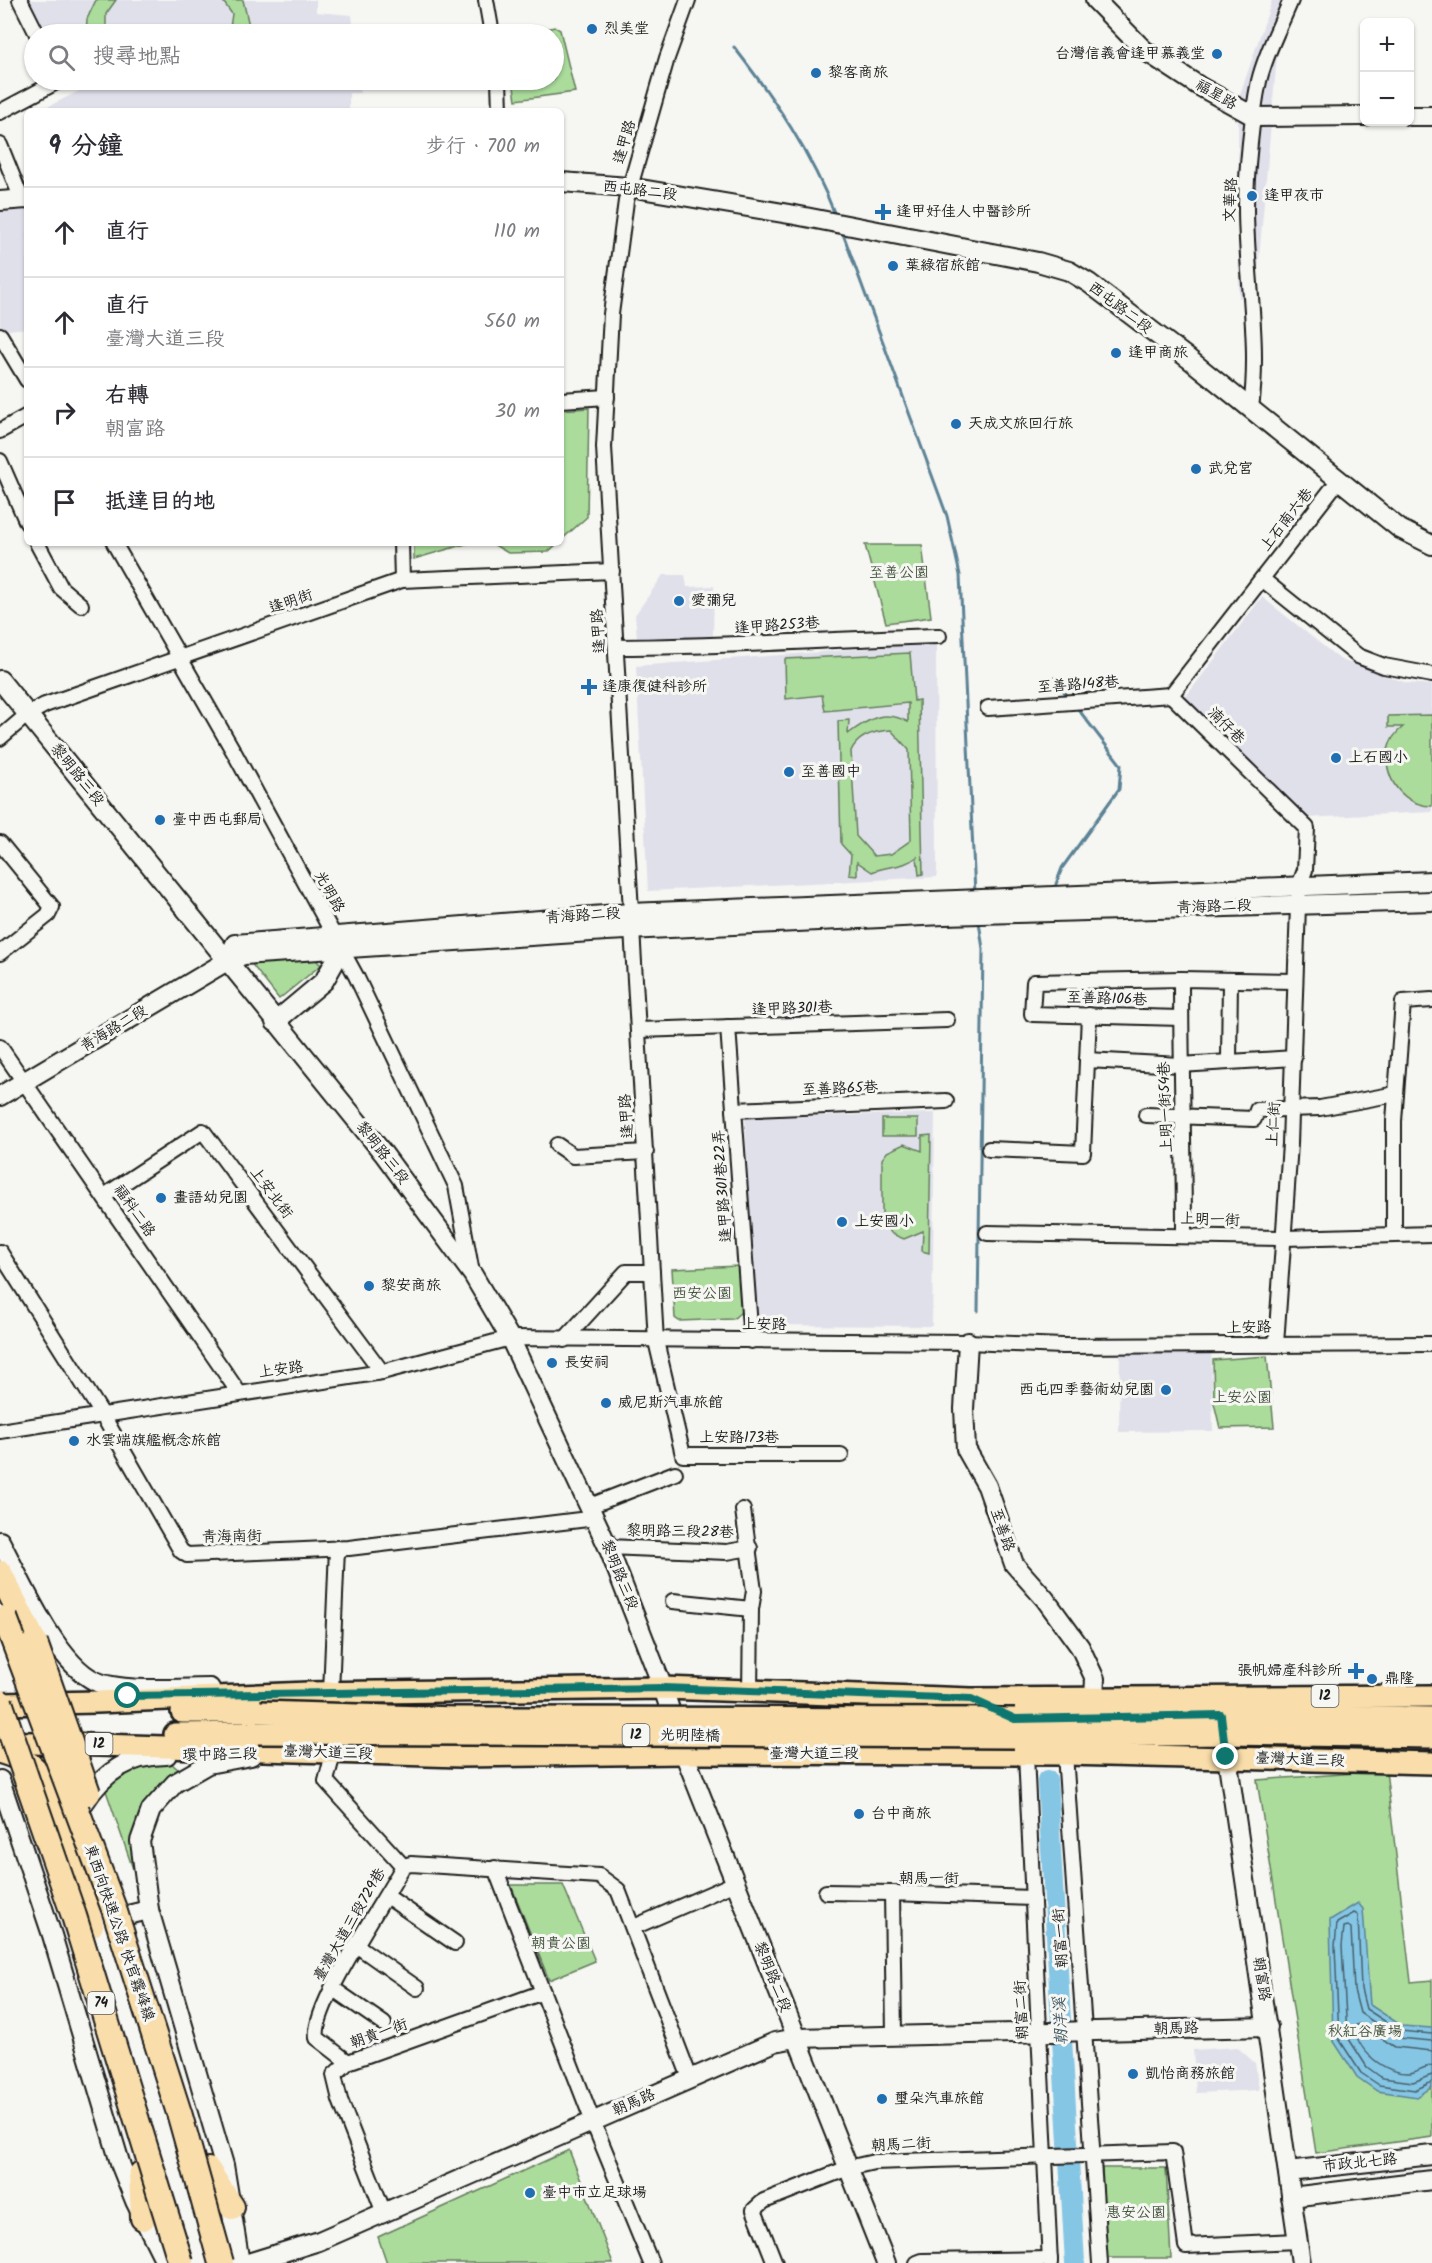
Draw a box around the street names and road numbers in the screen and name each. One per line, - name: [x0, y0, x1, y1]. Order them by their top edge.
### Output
- street label: 福星路: [1191, 73, 1241, 117]
- street label: 逢甲路: [607, 117, 643, 167]
- street label: 西屯路二段: [601, 175, 679, 207]
- street label: 文華路: [1218, 177, 1244, 223]
- street label: 西屯路二段: [1083, 276, 1157, 340]
- street label: 上石南六巷: [1254, 483, 1320, 557]
- street label: 逢明街: [266, 583, 316, 621]
- street label: 逢甲路: [585, 608, 613, 654]
- street label: 逢甲路253巷: [734, 611, 820, 641]
- street label: 至善路148巷: [1036, 670, 1120, 700]
- street label: 湳仔巷: [1202, 702, 1250, 750]
- street label: 黎明路三段: [44, 738, 110, 812]
- street label: 光明路: [308, 866, 350, 918]
- street label: 青海路二段: [1176, 894, 1252, 920]
- street label: 青海路二段: [545, 901, 621, 931]
- street label: 至善路106巷: [1066, 986, 1148, 1012]
- street label: 逢甲路301巷: [751, 996, 833, 1022]
- street label: 青海路二段: [76, 999, 152, 1059]
- street label: 上明一街54巷: [1152, 1061, 1180, 1153]
- street label: 至善路65巷: [801, 1076, 879, 1102]
- street label: 逢甲路: [613, 1093, 641, 1139]
- street label: 上仁街: [1261, 1101, 1287, 1147]
- street label: 黎明路三段: [349, 1116, 415, 1190]
- street label: 逢甲路301巷22弄: [707, 1129, 739, 1243]
- street label: 上安北街: [243, 1162, 299, 1224]
- street label: 福科二路: [107, 1180, 161, 1242]
- street label: 上明一街: [1180, 1207, 1240, 1233]
- street label: 上安路: [741, 1313, 787, 1337]
- street label: 上安路: [1226, 1316, 1272, 1340]
- street label: 上安路: [257, 1355, 305, 1385]
- street label: 上安路173巷: [699, 1426, 779, 1450]
- street label: 至善路: [983, 1505, 1021, 1555]
- street label: 黎明路三段28巷: [626, 1519, 734, 1545]
- street label: 青海南街: [202, 1524, 262, 1550]
- street label: 黎明路三段: [594, 1536, 644, 1614]
- road number: 12: [1312, 1685, 1338, 1707]
- street label: 光明陸橋: [660, 1723, 720, 1749]
- road number: 12: [622, 1724, 650, 1746]
- road number: 12: [86, 1733, 112, 1755]
- street label: 臺灣大道三段: [283, 1739, 373, 1767]
- street label: 環中路三段: [182, 1742, 258, 1768]
- street label: 臺灣大道三段: [769, 1742, 859, 1766]
- street label: 臺灣大道三段: [1255, 1746, 1345, 1774]
- street label: 東西向快速公路 快官霧峰線: [77, 1841, 161, 2025]
- street label: 臺灣大道三段729巷: [308, 1864, 392, 1986]
- street label: 朝馬一街: [899, 1867, 959, 1891]
- street label: 朝富一街: [1047, 1907, 1075, 1969]
- street label: 黎明路二段: [747, 1938, 797, 2016]
- street label: 朝富路: [1246, 1955, 1276, 2003]
- street label: 朝富二街: [1008, 1979, 1036, 2041]
- road number: 74: [88, 1992, 114, 2014]
- street label: 朝貴一街: [347, 2012, 411, 2056]
- street label: 朝馬路: [1153, 2016, 1199, 2042]
- street label: 朝馬路: [609, 2083, 659, 2123]
- street label: 朝馬二街: [870, 2131, 932, 2159]
- street label: 市政北七路: [1321, 2147, 1399, 2179]

